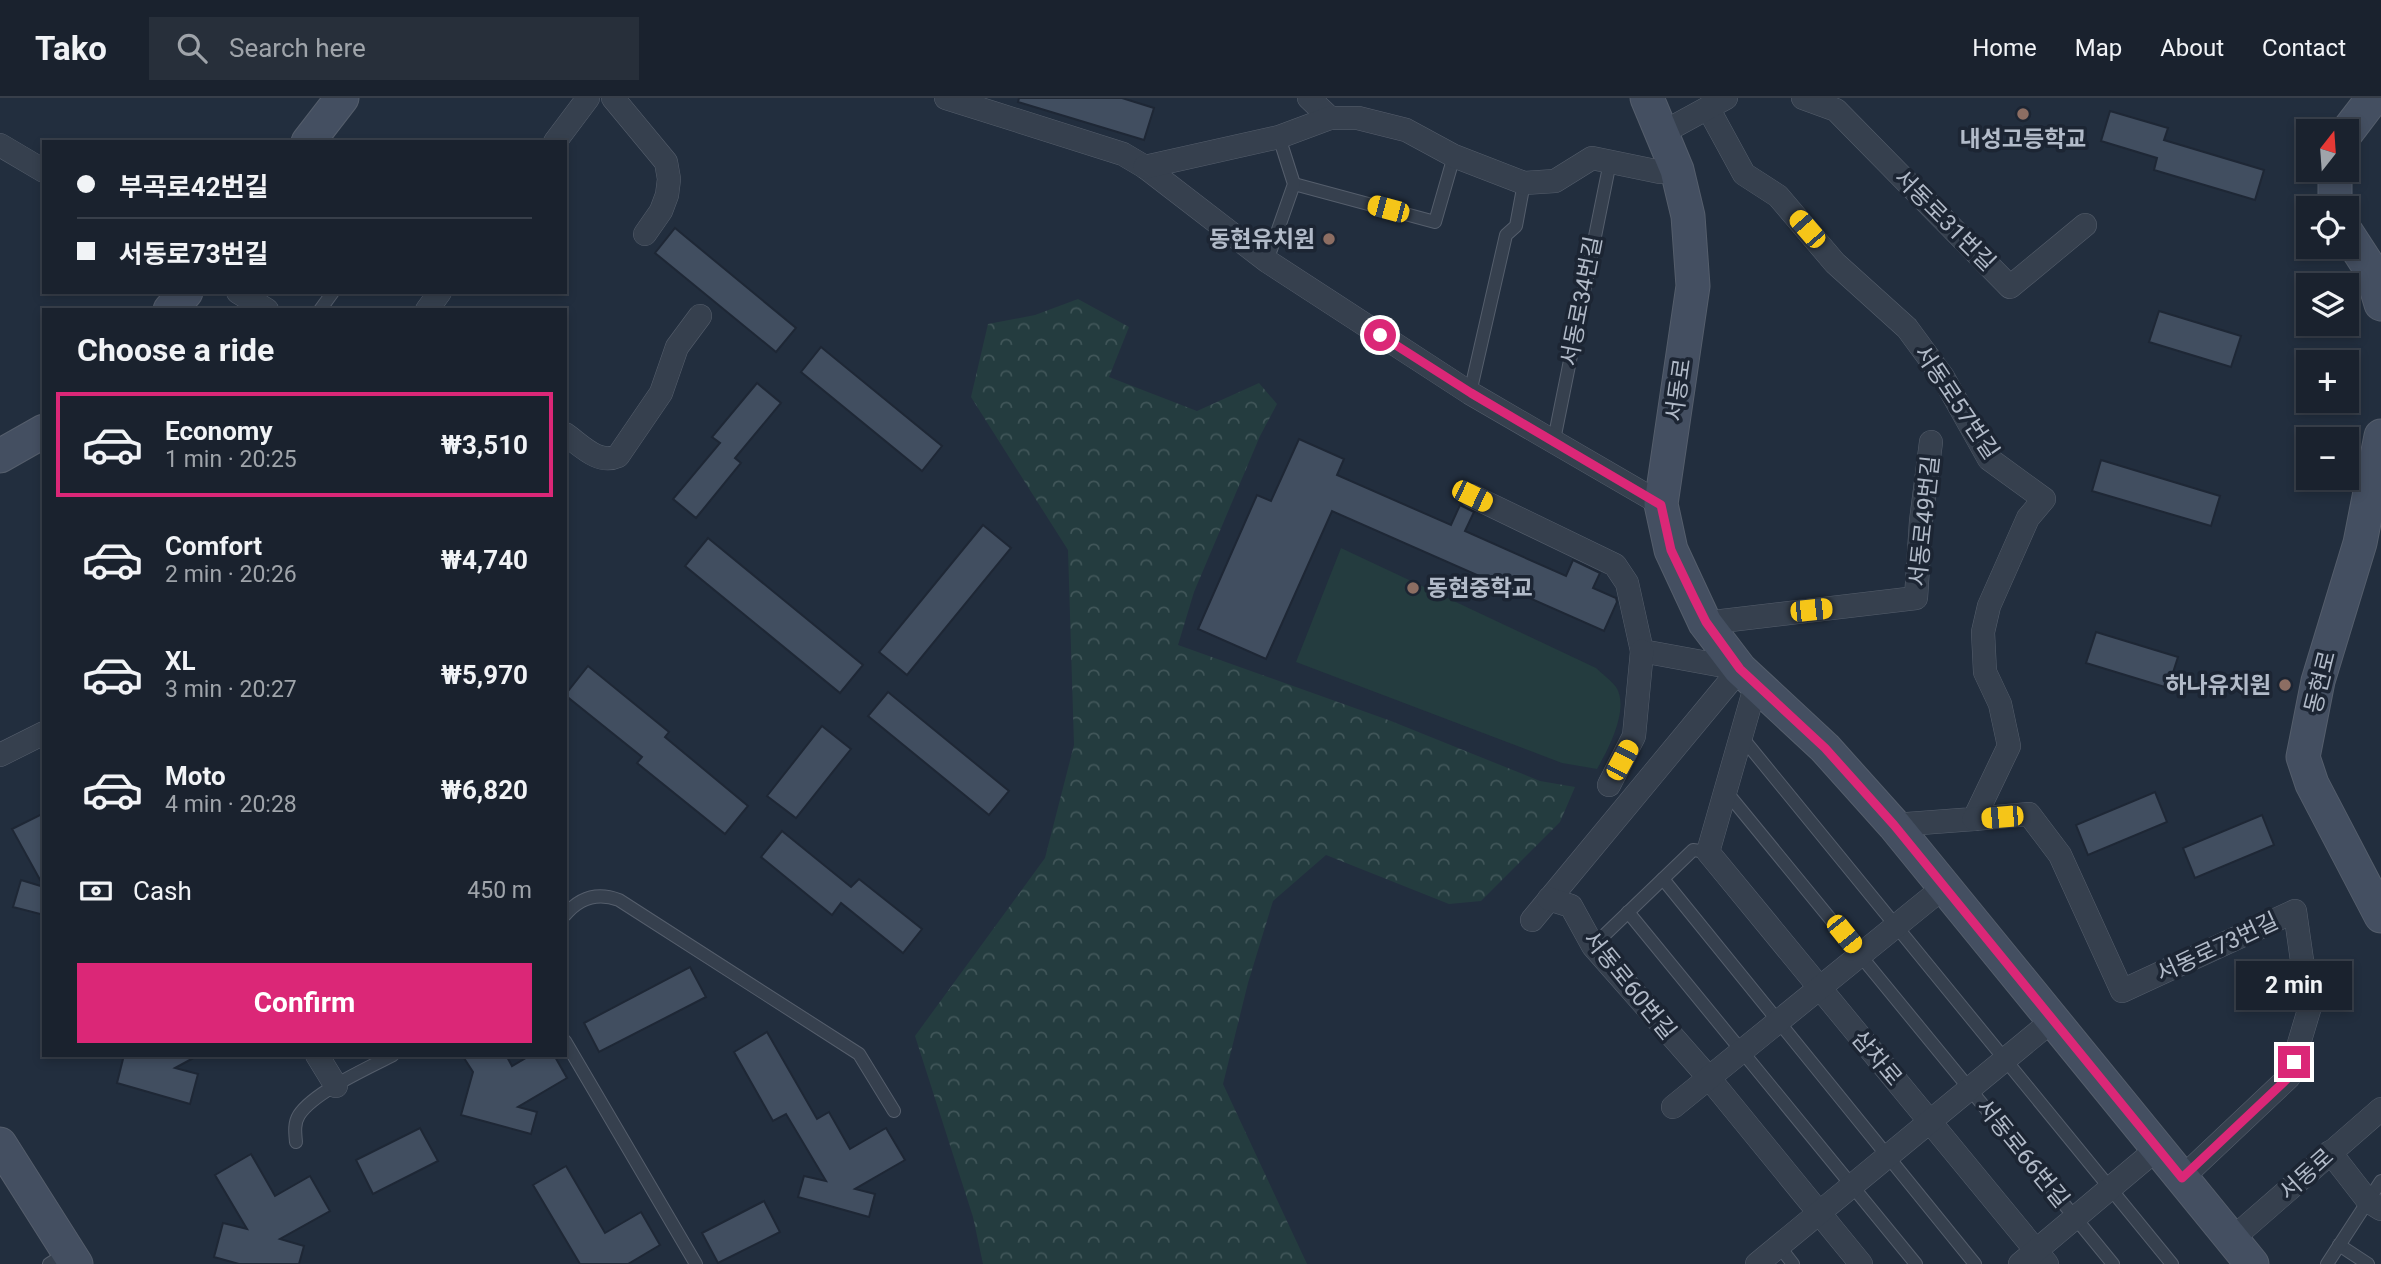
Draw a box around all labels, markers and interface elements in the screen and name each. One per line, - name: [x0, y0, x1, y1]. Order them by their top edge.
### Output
- search box: [149, 17, 639, 80]
- text: Tako: [35, 29, 107, 68]
- icon: search: [173, 29, 211, 67]
- text: Search here: [229, 33, 366, 63]
- text: Home: [1972, 34, 2037, 62]
- text: Map: [2075, 34, 2122, 62]
- text: About: [2160, 34, 2224, 62]
- text: Contact: [2262, 34, 2346, 62]
- marker: 내성고등학교: [2015, 106, 2031, 122]
- north arrow: [2296, 119, 2359, 182]
- map controls: [2296, 119, 2359, 490]
- place label: 내성고등학교: [1960, 126, 2086, 153]
- street label: 서동로31번길: [1889, 164, 2001, 276]
- text: 부곡로42번길: [119, 172, 268, 202]
- car: [1365, 193, 1412, 225]
- button: locate: [2296, 196, 2359, 259]
- car: [1786, 206, 1829, 252]
- place label: 동현유치원: [1209, 226, 1315, 253]
- marker: 동현유치원: [1321, 231, 1337, 247]
- street label: 서동로34번길: [1556, 234, 1607, 368]
- text: 서동로73번길: [119, 239, 268, 269]
- button: layers: [2296, 273, 2359, 336]
- route start: [1364, 319, 1396, 351]
- text: Choose a ride: [77, 331, 274, 369]
- street label: 서동로57번길: [1909, 340, 2005, 464]
- button: +: [2296, 350, 2359, 413]
- street label: 서동로: [1661, 357, 1696, 423]
- icon: car: [81, 413, 144, 476]
- text: Economy: [165, 416, 272, 446]
- button: −: [2296, 427, 2359, 490]
- text: ₩3,510: [441, 430, 528, 460]
- text: 1 min · 20:25: [165, 446, 297, 473]
- street label: 서동로49번길: [1904, 454, 1945, 588]
- car: [1449, 477, 1496, 515]
- icon: car: [81, 528, 144, 591]
- text: Comfort: [165, 531, 262, 561]
- text: ₩4,740: [441, 545, 528, 575]
- text: 2 min · 20:26: [165, 561, 297, 588]
- place label: 동현중학교: [1427, 575, 1533, 602]
- marker: 동현중학교: [1405, 580, 1421, 596]
- car: [1790, 597, 1833, 623]
- icon: car: [81, 643, 144, 706]
- text: XL: [165, 646, 196, 676]
- street label: 동현로: [2300, 648, 2341, 716]
- text: ₩5,970: [441, 660, 528, 690]
- place label: 하나유치원: [2165, 672, 2271, 699]
- text: 3 min · 20:27: [165, 676, 297, 703]
- marker: 하나유치원: [2277, 677, 2293, 693]
- car: [1603, 737, 1642, 783]
- icon: car: [81, 758, 144, 821]
- text: Moto: [165, 761, 226, 791]
- text: ₩6,820: [441, 775, 528, 805]
- text: 4 min · 20:28: [165, 791, 297, 818]
- car: [1981, 805, 2024, 829]
- icon: cash: [77, 872, 115, 910]
- text: Cash: [133, 876, 192, 906]
- text: 450 m: [467, 877, 532, 904]
- street label: 서동로73번길: [2152, 907, 2283, 988]
- car: [1823, 911, 1866, 957]
- street label: 서동로60번길: [1578, 926, 1682, 1045]
- callout: 2 min: [2236, 960, 2352, 1010]
- button: Confirm: [77, 963, 532, 1043]
- text: 2 min: [2265, 972, 2323, 999]
- street label: 삼차로: [1846, 1025, 1907, 1091]
- route end: [2278, 1046, 2310, 1078]
- street label: 서동로66번길: [1971, 1094, 2075, 1213]
- street label: 서동로: [2274, 1143, 2339, 1206]

